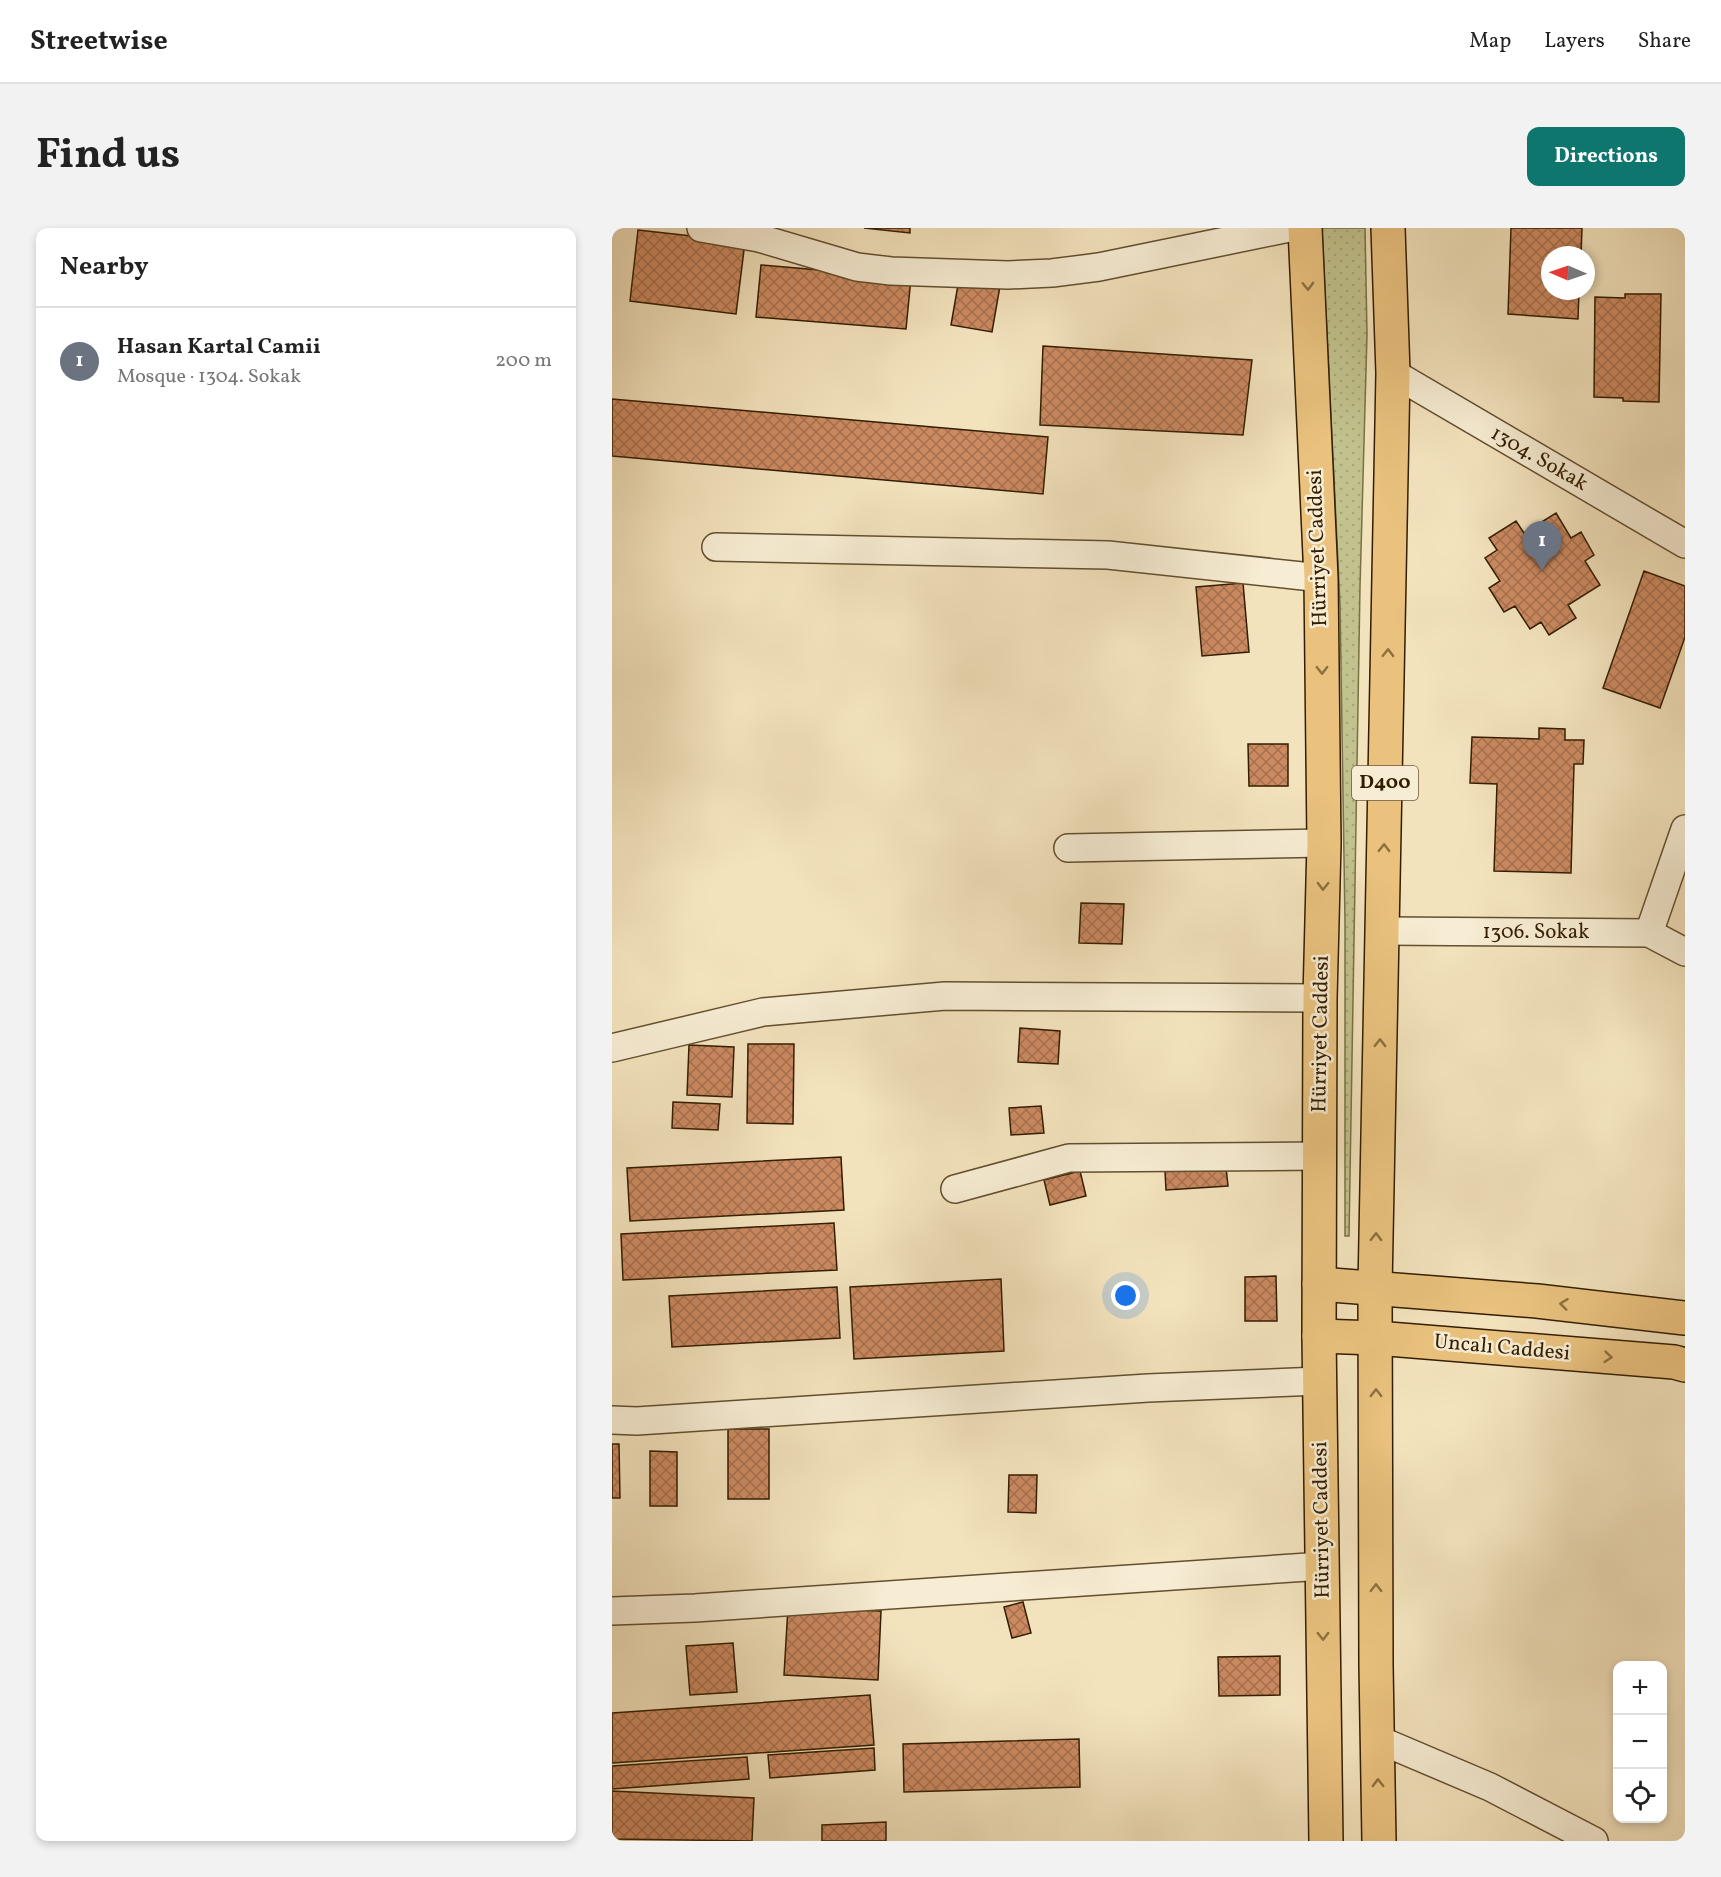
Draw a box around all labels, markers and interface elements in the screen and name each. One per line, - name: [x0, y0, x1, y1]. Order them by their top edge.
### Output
- text: Streetwise: [30, 22, 168, 61]
- text: Map: [1469, 27, 1511, 56]
- text: Layers: [1544, 27, 1605, 56]
- text: Share: [1638, 27, 1691, 56]
- text: Find us: [36, 127, 180, 186]
- button: Directions: [1527, 127, 1685, 186]
- north arrow: [1541, 246, 1595, 300]
- text: Nearby: [60, 249, 149, 285]
- one-way arrow: [1301, 282, 1314, 291]
- text: Hasan Kartal Camii: [117, 332, 321, 363]
- text: 1: [75, 347, 84, 375]
- text: 200 m: [495, 347, 552, 375]
- text: Mosque · 1304. Sokak: [117, 363, 301, 391]
- street label: 1304. Sokak: [1485, 419, 1594, 499]
- street label: Hürriyet Caddesi: [1301, 469, 1335, 627]
- pin: 1: [1522, 522, 1562, 571]
- one-way arrow: [1381, 648, 1394, 657]
- one-way arrow: [1316, 666, 1328, 675]
- road number: D400: [1352, 766, 1418, 800]
- one-way arrow: [1378, 843, 1390, 852]
- one-way arrow: [1317, 882, 1329, 891]
- street label: 1306. Sokak: [1482, 918, 1590, 947]
- street label: Hürriyet Caddesi: [1305, 955, 1337, 1113]
- one-way arrow: [1374, 1038, 1386, 1047]
- one-way arrow: [1370, 1233, 1383, 1242]
- your location: [1111, 1281, 1140, 1310]
- one-way arrow: [1560, 1298, 1569, 1311]
- street label: Uncalı Caddesi: [1433, 1328, 1571, 1368]
- one-way arrow: [1603, 1350, 1612, 1363]
- one-way arrow: [1370, 1388, 1382, 1397]
- street label: Hürriyet Caddesi: [1306, 1441, 1338, 1599]
- one-way arrow: [1370, 1583, 1382, 1592]
- one-way arrow: [1317, 1632, 1329, 1641]
- map controls: [1613, 1661, 1667, 1823]
- button: +: [1613, 1661, 1667, 1715]
- button: −: [1613, 1715, 1667, 1769]
- button: locate: [1613, 1769, 1667, 1823]
- one-way arrow: [1372, 1778, 1384, 1787]

